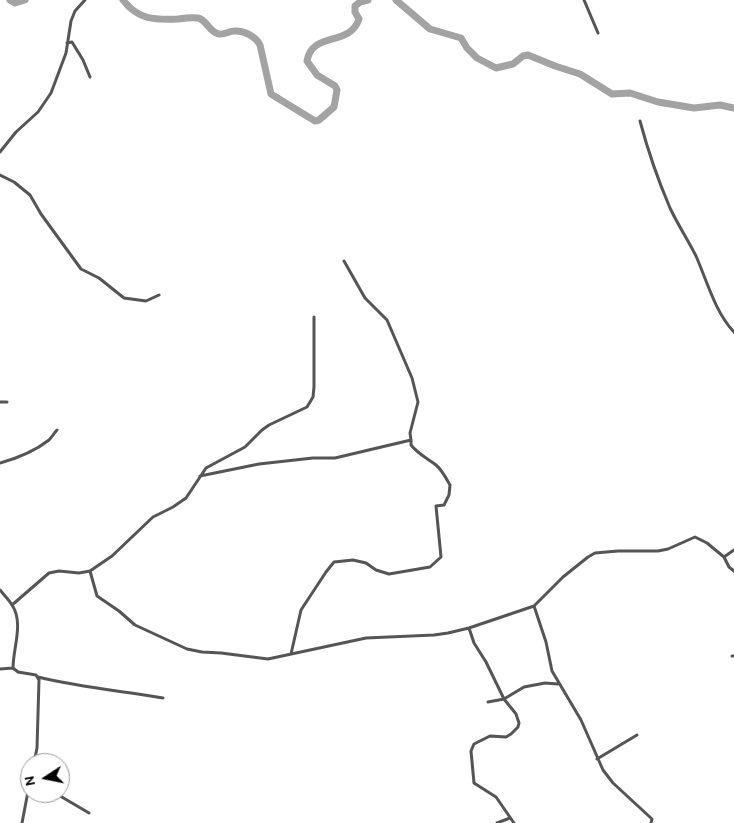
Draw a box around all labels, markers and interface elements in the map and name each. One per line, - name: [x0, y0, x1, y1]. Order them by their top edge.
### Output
- north arrow: [20, 753, 70, 803]
- text: N: [21, 774, 40, 787]

